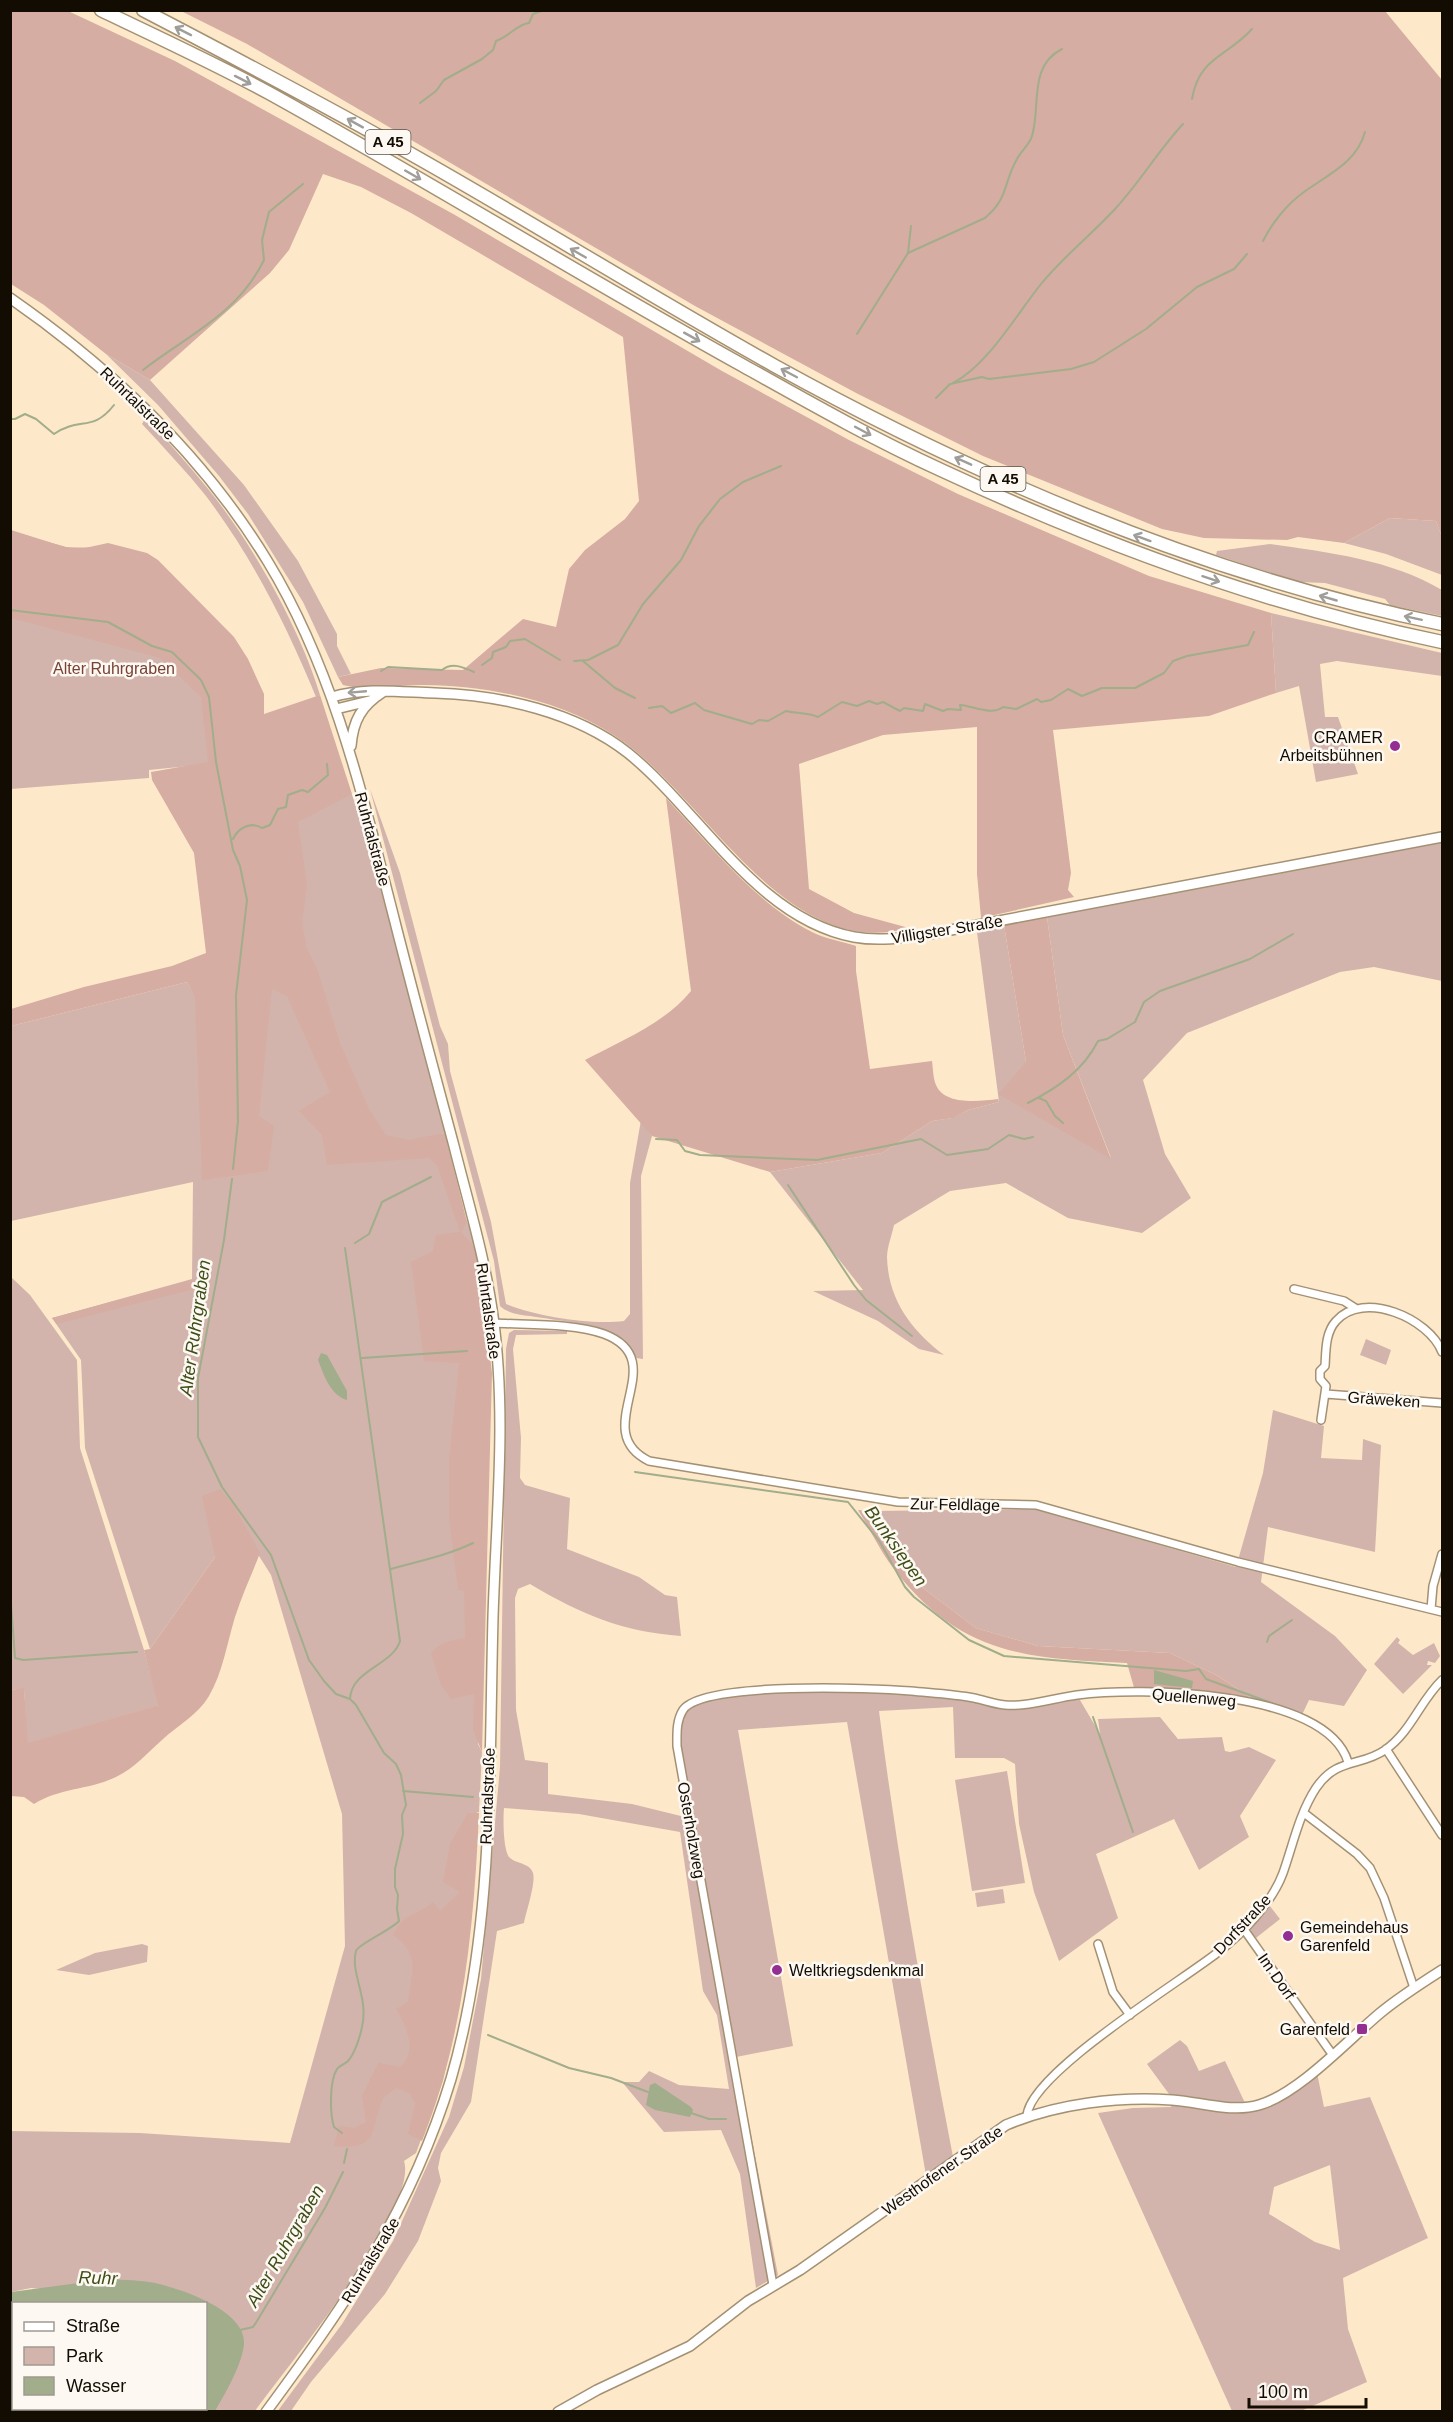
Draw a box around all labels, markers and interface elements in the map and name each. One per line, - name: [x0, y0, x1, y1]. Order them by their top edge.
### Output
- one-way arrow: [174, 25, 192, 37]
- one-way arrow: [233, 74, 251, 86]
- one-way arrow: [347, 117, 364, 129]
- road number: A 45: [366, 130, 410, 154]
- one-way arrow: [404, 170, 421, 182]
- one-way arrow: [570, 246, 587, 258]
- one-way arrow: [683, 331, 700, 343]
- street label: Ruhrtalstraße: [97, 364, 178, 443]
- one-way arrow: [781, 367, 799, 378]
- one-way arrow: [854, 425, 871, 437]
- one-way arrow: [955, 454, 973, 466]
- road number: A 45: [980, 467, 1026, 491]
- one-way arrow: [1133, 532, 1152, 543]
- one-way arrow: [1201, 574, 1220, 585]
- one-way arrow: [1319, 592, 1338, 603]
- one-way arrow: [1404, 612, 1424, 623]
- park label: Alter Ruhrgraben: [53, 660, 175, 677]
- one-way arrow: [348, 686, 367, 697]
- place label: CRAMER Arbeitsbühnen: [1280, 729, 1383, 764]
- marker: CRAMER Arbeitsbühnen: [1388, 739, 1402, 753]
- street label: Ruhrtalstraße: [352, 790, 393, 888]
- street label: Villigster Straße: [890, 912, 1004, 947]
- water label: Alter Ruhrgraben: [175, 1259, 214, 1398]
- street label: Ruhrtalstraße: [473, 1262, 504, 1360]
- street label: Gräweken: [1347, 1388, 1421, 1411]
- street label: Zur Feldlage: [910, 1495, 1000, 1514]
- water label: Bunksiepen: [861, 1502, 931, 1590]
- street label: Quellenweg: [1151, 1685, 1237, 1710]
- street label: Ruhrtalstraße: [477, 1747, 498, 1845]
- street label: Osterholzweg: [675, 1780, 708, 1880]
- street label: Dorfstraße: [1210, 1891, 1274, 1958]
- place label: Gemeindehaus Garenfeld: [1300, 1919, 1409, 1954]
- marker: Gemeindehaus Garenfeld: [1281, 1929, 1295, 1943]
- street label: Im Dorf: [1255, 1950, 1299, 2003]
- place label: Weltkriegsdenkmal: [789, 1962, 924, 1979]
- marker: Weltkriegsdenkmal: [770, 1963, 784, 1977]
- place label: Garenfeld: [1280, 2021, 1350, 2038]
- marker: Garenfeld: [1355, 2022, 1369, 2036]
- street label: Westhofener Straße: [879, 2122, 1006, 2218]
- water label: Alter Ruhrgraben: [242, 2182, 328, 2311]
- street label: Ruhrtalstraße: [338, 2214, 403, 2306]
- water label: Ruhr: [78, 2267, 119, 2289]
- legend: [12, 2302, 207, 2410]
- text: Straße: [66, 2316, 120, 2336]
- text: Park: [66, 2346, 104, 2366]
- scale bar: [1249, 2371, 1366, 2409]
- text: Wasser: [66, 2376, 126, 2396]
- text: 100 m: [1258, 2382, 1308, 2402]

